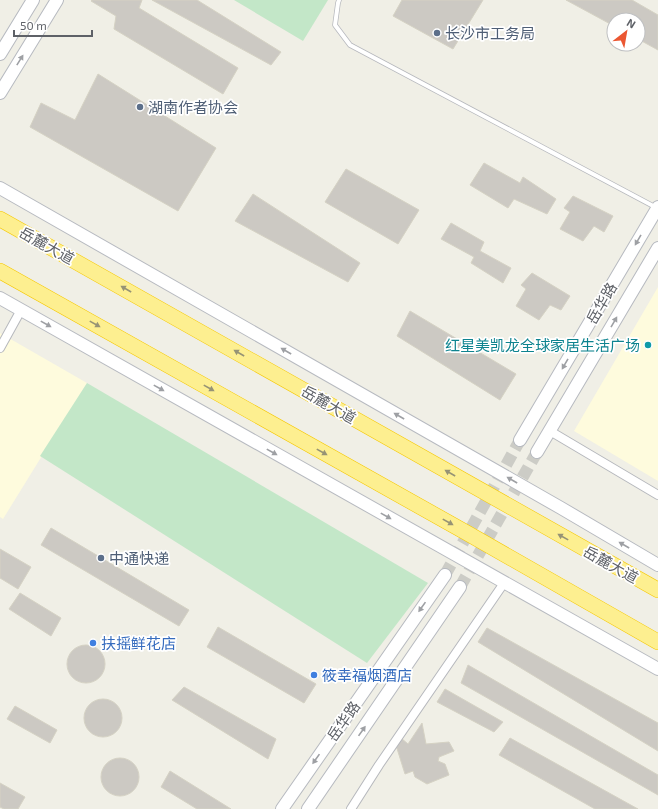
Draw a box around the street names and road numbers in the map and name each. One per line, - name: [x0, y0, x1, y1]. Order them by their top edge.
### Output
- street label: 岳麓大道: [16, 223, 78, 267]
- street label: 岳华路: [582, 279, 620, 327]
- street label: 岳麓大道: [299, 381, 359, 427]
- street label: 岳麓大道: [580, 542, 642, 586]
- street label: 岳华路: [323, 697, 363, 745]

